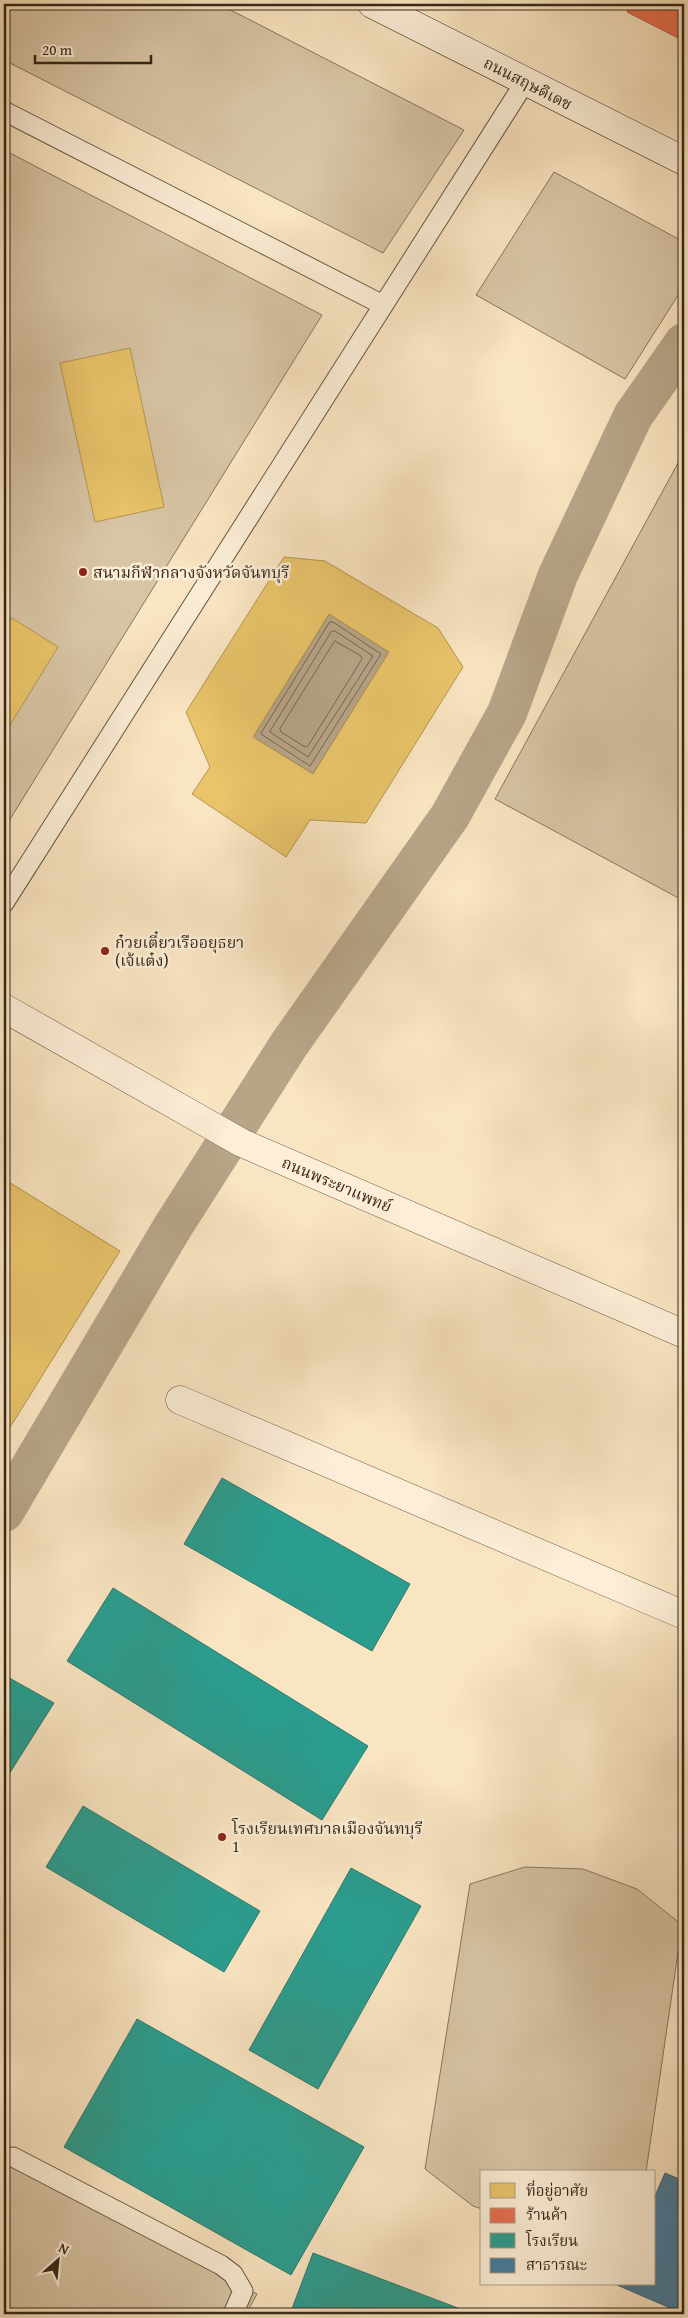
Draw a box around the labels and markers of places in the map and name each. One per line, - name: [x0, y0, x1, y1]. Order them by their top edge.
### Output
- place label: สนามกีฬากลางจังหวัดจันทบุรี: [93, 560, 289, 584]
- marker: สนามกีฬากลางจังหวัดจันทบุรี: [77, 566, 89, 578]
- place label: ก๋วยเตี๋ยวเรืออยุธยา (เจ้แต๋ง): [115, 930, 244, 972]
- marker: ก๋วยเตี๋ยวเรืออยุธยา (เจ้แต๋ง): [99, 945, 111, 957]
- place label: โรงเรียนเทศบาลเมืองจันทบุรี 1: [231, 1816, 423, 1858]
- marker: โรงเรียนเทศบาลเมืองจันทบุรี 1: [216, 1831, 228, 1843]

